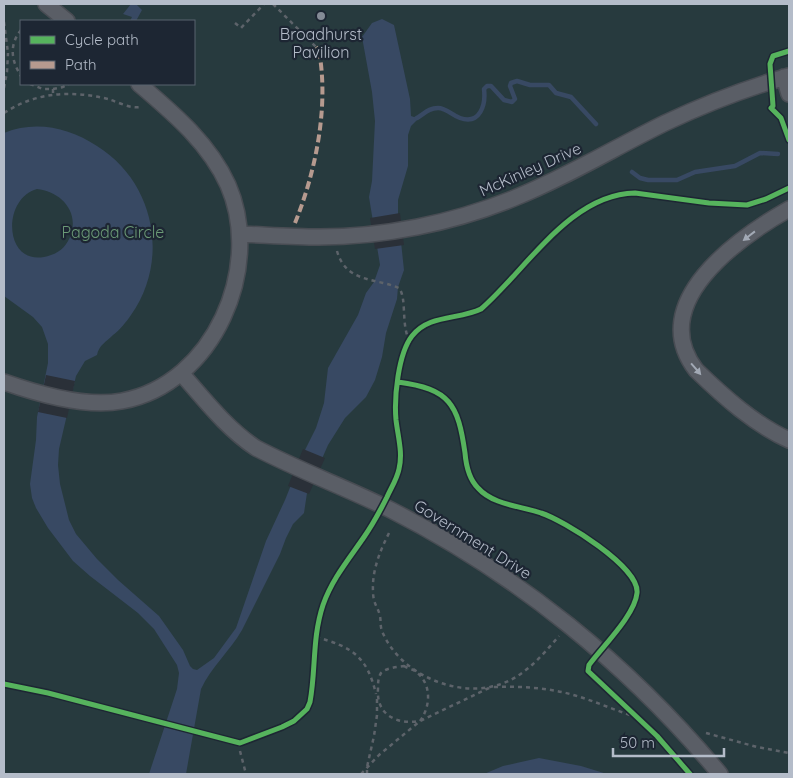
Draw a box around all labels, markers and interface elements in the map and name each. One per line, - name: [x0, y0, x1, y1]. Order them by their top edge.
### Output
- marker: Broadhurst Pavilion: [315, 10, 327, 22]
- legend: [20, 20, 195, 85]
- place label: Broadhurst Pavilion: [280, 24, 362, 62]
- text: Cycle path: [65, 30, 139, 49]
- text: Path: [65, 55, 97, 74]
- street label: McKinley Drive: [476, 138, 584, 200]
- park label: Pagoda Circle: [62, 222, 164, 242]
- one-way arrow: [742, 231, 756, 241]
- one-way arrow: [690, 362, 701, 375]
- street label: Government Drive: [411, 495, 535, 583]
- scale bar: [613, 726, 724, 758]
- text: 50 m: [620, 733, 655, 752]

